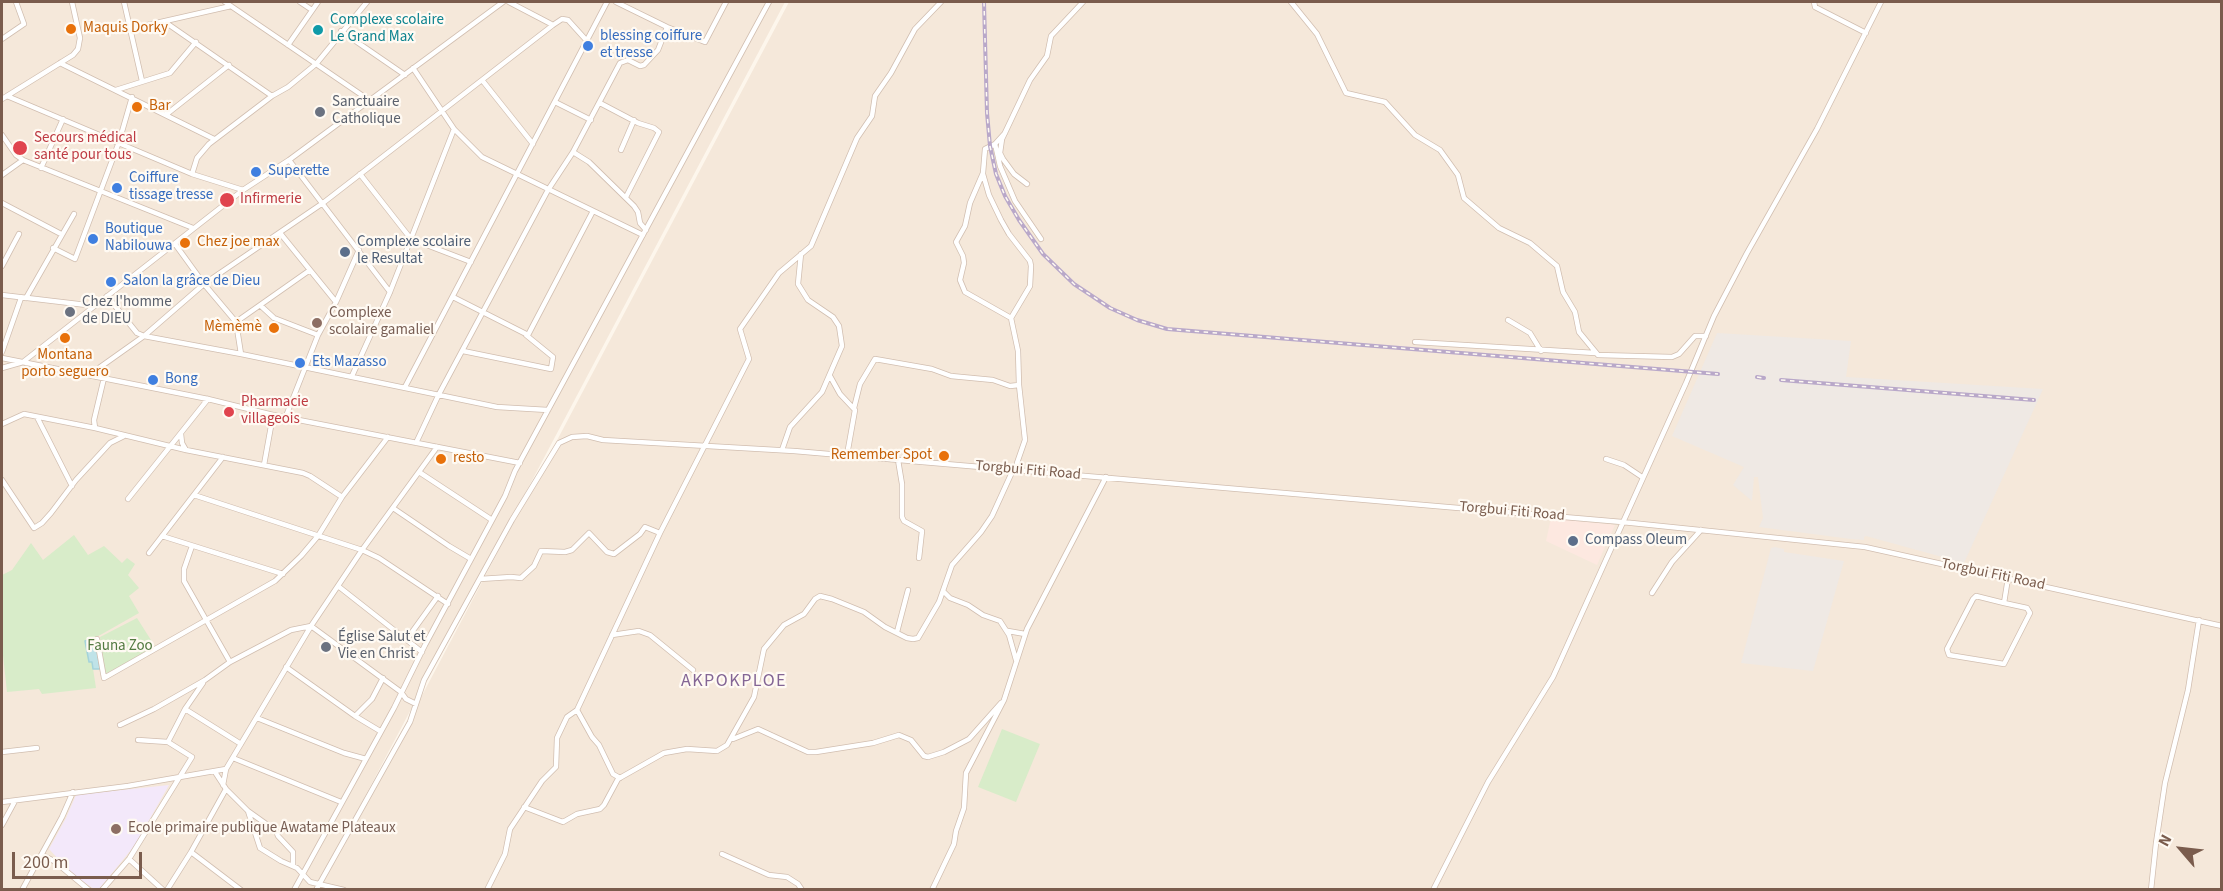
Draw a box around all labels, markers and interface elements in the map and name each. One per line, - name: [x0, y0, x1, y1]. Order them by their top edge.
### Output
- place label: Complexe scolaire Le Grand Max: [330, 12, 444, 47]
- place label: Maquis Dorky: [83, 20, 168, 38]
- marker: Maquis Dorky: [64, 22, 78, 36]
- marker: Complexe scolaire Le Grand Max: [311, 23, 325, 37]
- place label: blessing coiffure et tresse: [600, 28, 702, 63]
- marker: blessing coiffure et tresse: [581, 39, 595, 53]
- place label: Sanctuaire Catholique: [332, 94, 401, 129]
- place label: Bar: [149, 98, 171, 116]
- marker: Bar: [130, 100, 144, 114]
- marker: Sanctuaire Catholique: [313, 105, 327, 119]
- place label: Secours médical santé pour tous: [34, 130, 137, 165]
- marker: Secours médical santé pour tous: [11, 139, 29, 157]
- place label: Superette: [268, 163, 329, 181]
- marker: Superette: [249, 165, 263, 179]
- place label: Coiffure tissage tresse: [129, 170, 213, 205]
- marker: Coiffure tissage tresse: [110, 181, 124, 195]
- marker: Infirmerie: [218, 191, 236, 209]
- place label: Infirmerie: [240, 191, 302, 209]
- place label: Boutique Nabilouwa: [105, 221, 173, 256]
- marker: Boutique Nabilouwa: [86, 232, 100, 246]
- place label: Chez joe max: [197, 234, 280, 252]
- place label: Complexe scolaire le Resultat: [357, 234, 471, 269]
- marker: Chez joe max: [178, 236, 192, 250]
- marker: Complexe scolaire le Resultat: [338, 245, 352, 259]
- place label: Salon la grâce de Dieu: [123, 273, 260, 291]
- marker: Salon la grâce de Dieu: [104, 275, 118, 289]
- place label: Chez l'homme de DIEU: [82, 294, 172, 329]
- marker: Chez l'homme de DIEU: [63, 305, 77, 319]
- place label: Complexe scolaire gamaliel: [329, 305, 434, 340]
- marker: Complexe scolaire gamaliel: [310, 316, 324, 330]
- place label: Mèmèmè: [204, 319, 262, 337]
- marker: Mèmèmè: [267, 321, 281, 335]
- marker: Montana porto seguero: [58, 331, 72, 345]
- place label: Montana porto seguero: [21, 347, 109, 382]
- place label: Ets Mazasso: [312, 354, 387, 372]
- marker: Ets Mazasso: [293, 356, 307, 370]
- place label: Bong: [165, 371, 198, 389]
- marker: Bong: [146, 373, 160, 387]
- place label: Pharmacie villageois: [241, 394, 308, 429]
- marker: Pharmacie villageois: [222, 405, 236, 419]
- place label: Remember Spot: [831, 447, 932, 465]
- marker: Remember Spot: [937, 449, 951, 463]
- place label: resto: [453, 450, 484, 468]
- marker: resto: [434, 452, 448, 466]
- street label: Torgbui Fiti Road: [974, 457, 1082, 485]
- street label: Torgbui Fiti Road: [1458, 498, 1566, 526]
- place label: Compass Oleum: [1585, 532, 1687, 550]
- marker: Compass Oleum: [1566, 534, 1580, 548]
- street label: Torgbui Fiti Road: [1939, 555, 2047, 595]
- place label: Église Salut et Vie en Christ: [338, 629, 426, 664]
- park label: Fauna Zoo: [87, 638, 153, 656]
- marker: Église Salut et Vie en Christ: [319, 640, 333, 654]
- district label: AKPOKPLOE: [681, 671, 787, 693]
- north arrow: [2151, 819, 2211, 879]
- place label: Ecole primaire publique Awatame Plateaux: [128, 820, 396, 838]
- marker: Ecole primaire publique Awatame Plateaux: [109, 822, 123, 836]
- text: N: [2153, 831, 2177, 850]
- scale bar: [15, 840, 146, 878]
- text: 200 m: [23, 850, 68, 875]

